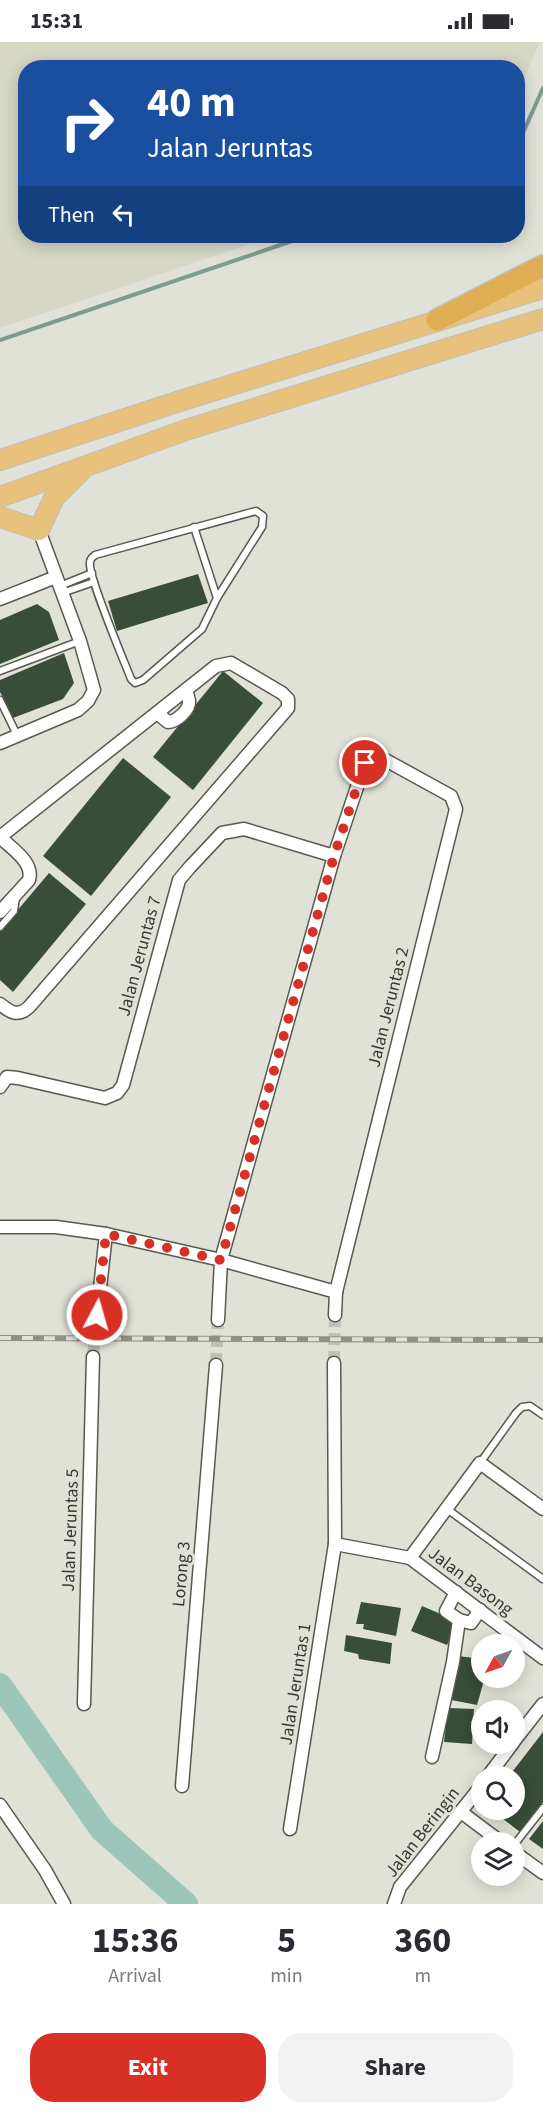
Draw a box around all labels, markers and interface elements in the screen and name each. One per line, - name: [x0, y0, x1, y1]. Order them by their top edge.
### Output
- text: 15:31: [30, 5, 83, 37]
- text: 40 m: [147, 73, 236, 133]
- icon: right: [48, 84, 126, 162]
- text: Jalan Jeruntas: [147, 129, 313, 168]
- icon: left: [107, 198, 140, 231]
- text: Then: [48, 199, 95, 231]
- pin: [339, 737, 390, 788]
- icon: arrive: [348, 746, 381, 779]
- street label: Jalan Jeruntas 7: [111, 893, 167, 1019]
- street label: Jalan Jeruntas 2: [361, 944, 416, 1070]
- position arrow: [65, 1283, 129, 1347]
- street label: Jalan Jeruntas 5: [56, 1468, 85, 1592]
- street label: Lorong 3: [166, 1540, 197, 1608]
- street label: Jalan Basong: [423, 1541, 518, 1622]
- street label: Jalan Jeruntas 1: [274, 1621, 317, 1747]
- north arrow: [471, 1634, 525, 1688]
- map controls: [471, 1634, 525, 1886]
- button: sound: [471, 1700, 525, 1754]
- button: search: [471, 1766, 525, 1820]
- street label: Jalan Beringin: [379, 1782, 466, 1883]
- button: layers: [471, 1832, 525, 1886]
- text: 15:36: [92, 1915, 179, 1966]
- text: 5: [277, 1915, 296, 1966]
- text: 360: [394, 1915, 451, 1966]
- text: Arrival: [108, 1962, 162, 1990]
- text: min: [270, 1962, 303, 1990]
- text: m: [414, 1962, 431, 1990]
- button: Exit: [30, 2033, 266, 2102]
- button: Share: [278, 2033, 513, 2102]

